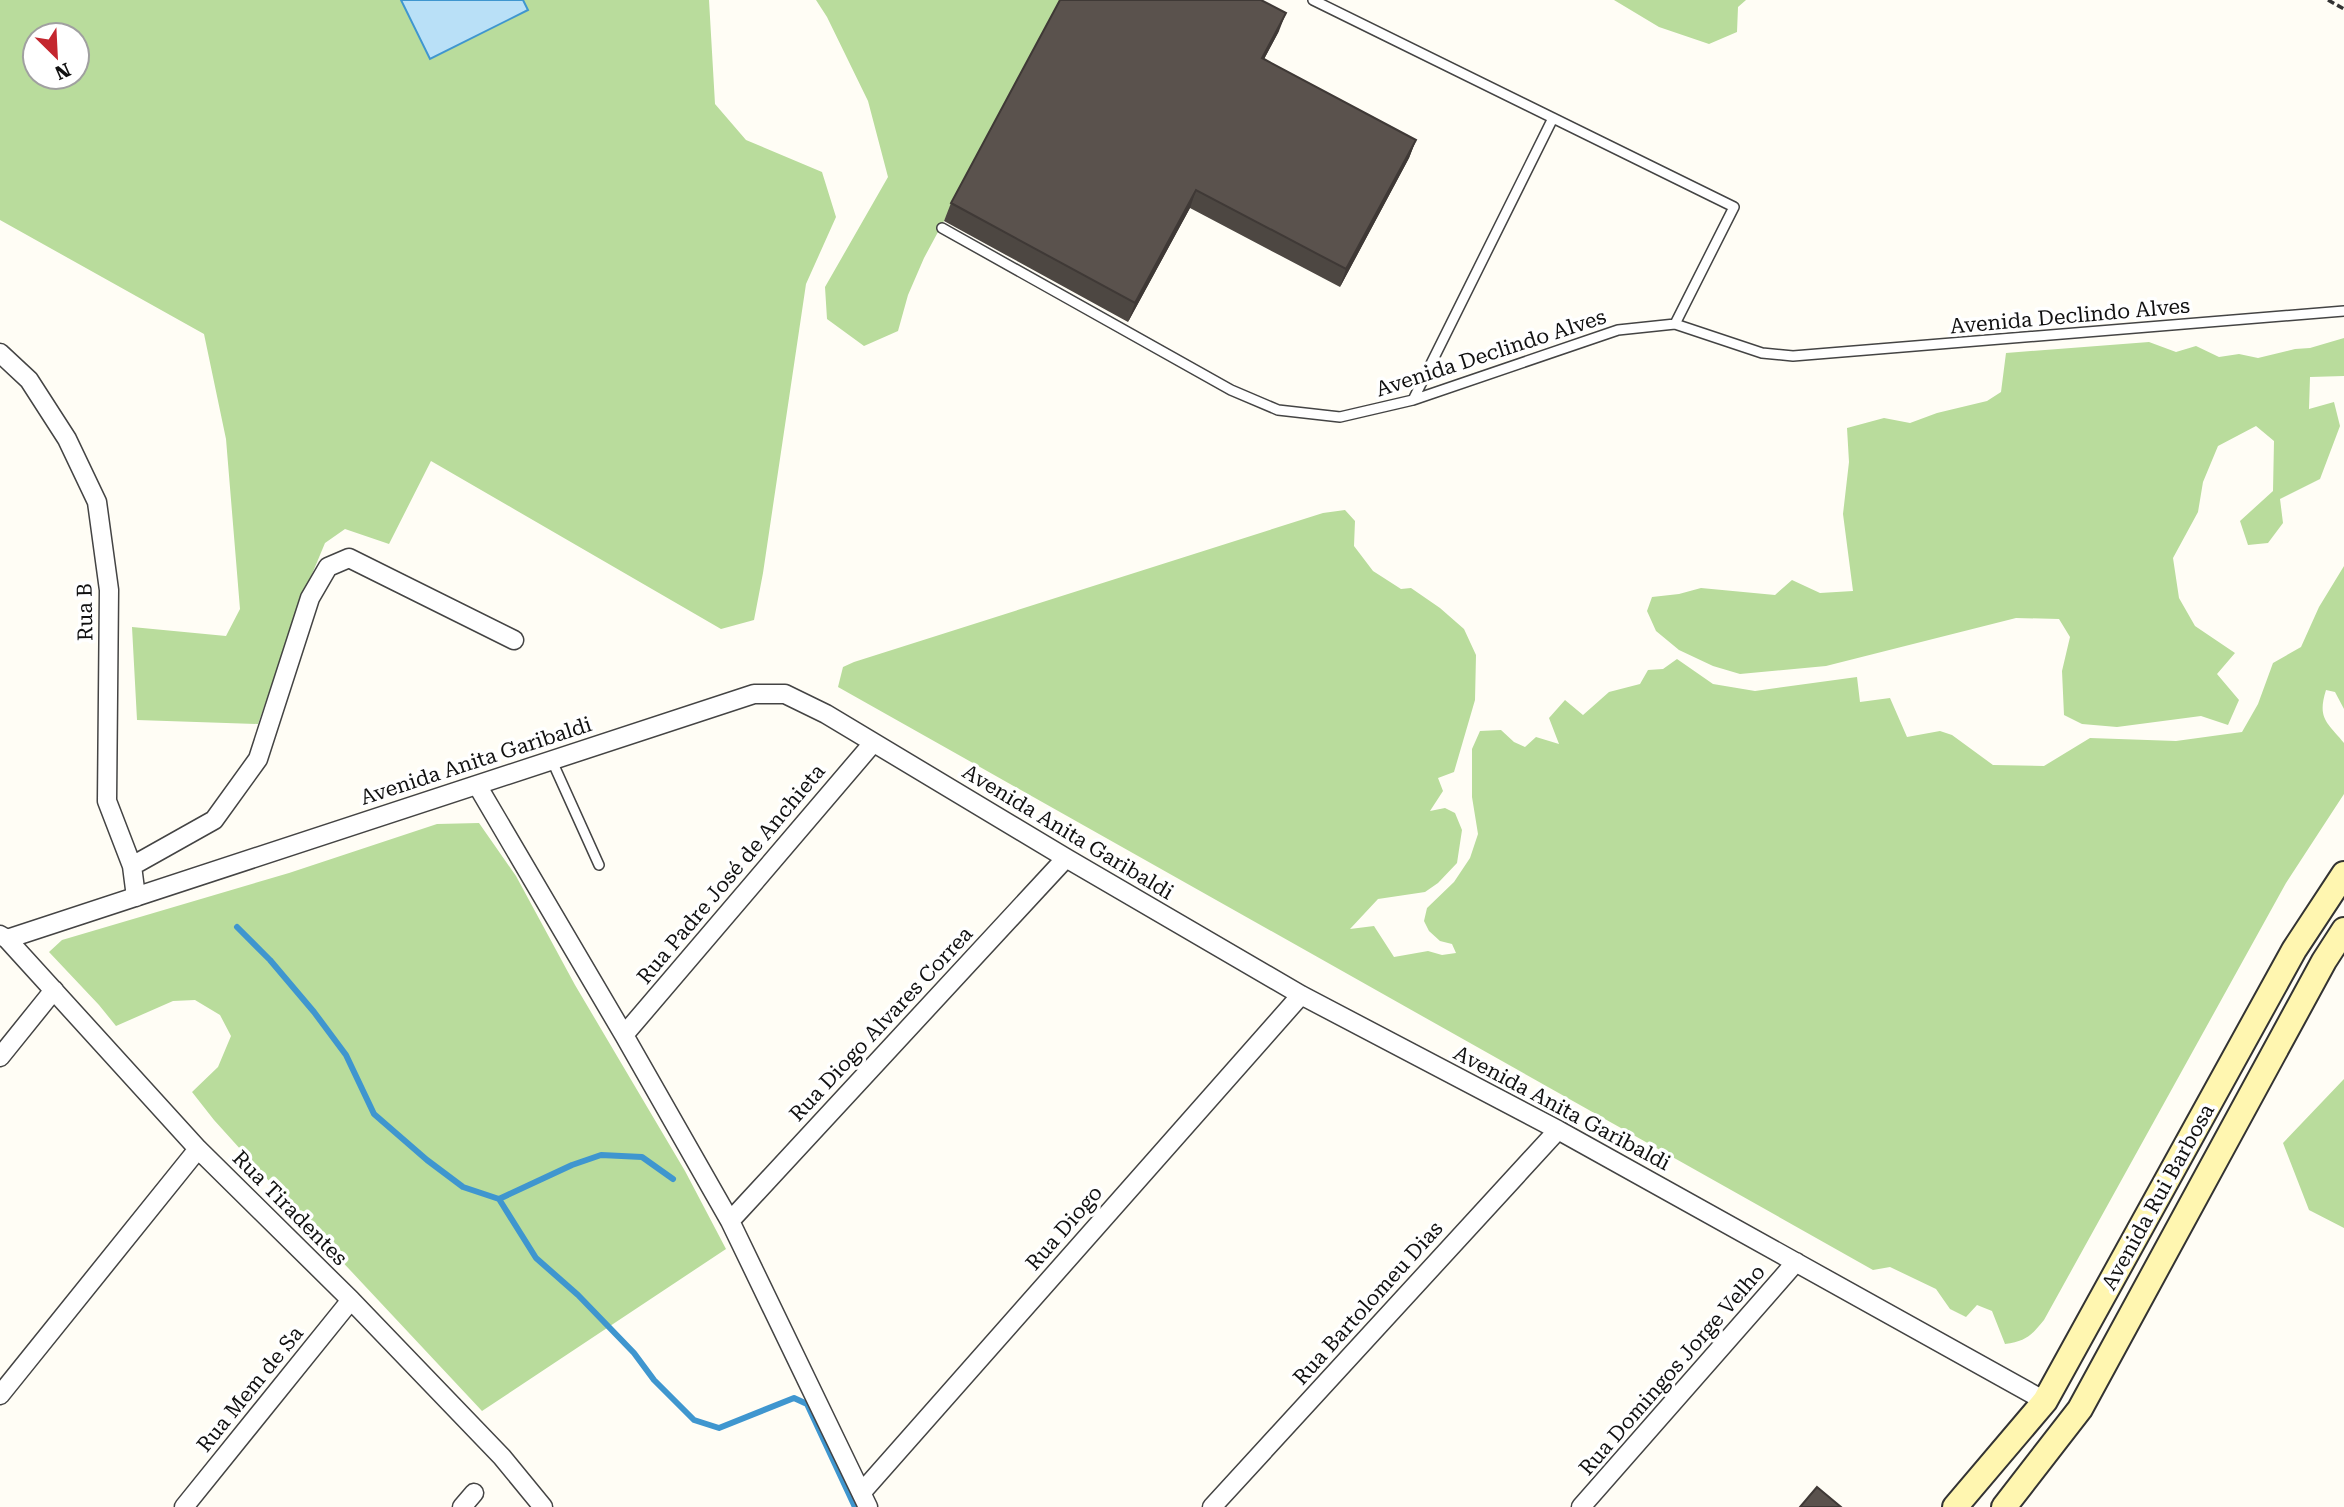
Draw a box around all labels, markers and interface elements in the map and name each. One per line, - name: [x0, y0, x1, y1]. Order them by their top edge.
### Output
- north arrow: [21, 21, 91, 91]
- text: N: [51, 58, 74, 85]
- street label: Avenida Declindo Alves: [1949, 294, 2191, 338]
- street label: Avenida Declindo Alves: [1373, 304, 1609, 402]
- street label: Rua B: [72, 583, 98, 641]
- street label: Avenida Anita Garibaldi: [357, 712, 595, 810]
- street label: Rua Padre José de Anchieta: [632, 759, 830, 989]
- street label: Avenida Anita Garibaldi: [958, 759, 1178, 905]
- street label: Rua Diogo Alvares Correa: [785, 921, 978, 1126]
- street label: Avenida Anita Garibaldi: [1450, 1041, 1675, 1175]
- street label: Avenida Rui Barbosa: [2097, 1099, 2219, 1294]
- street label: Rua Tiradentes: [228, 1146, 352, 1270]
- street label: Rua Diogo: [1021, 1181, 1107, 1275]
- street label: Rua Bartolomeu Dias: [1288, 1216, 1448, 1390]
- street label: Rua Domingos Jorge Velho: [1574, 1260, 1770, 1480]
- street label: Rua Mem de Sa: [192, 1321, 308, 1457]

